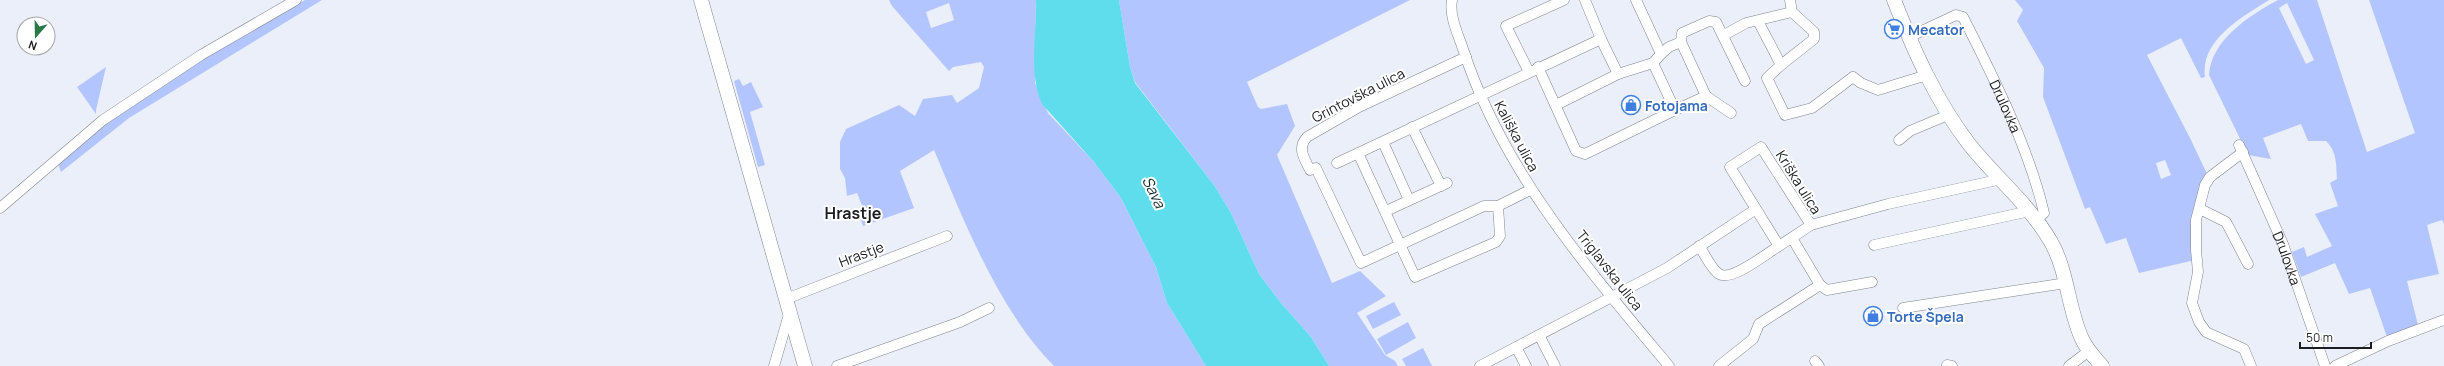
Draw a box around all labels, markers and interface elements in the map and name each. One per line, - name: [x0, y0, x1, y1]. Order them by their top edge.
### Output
- north arrow: [16, 16, 56, 56]
- supermarket icon: Mecator: [1883, 18, 1905, 40]
- place label: Mecator: [1908, 20, 1965, 39]
- text: N: [26, 37, 39, 54]
- street label: Grintovška ulica: [1308, 63, 1408, 127]
- street label: Drulovka: [1986, 76, 2026, 135]
- shop icon: Fotojama: [1620, 94, 1642, 116]
- place label: Fotojama: [1645, 96, 1708, 115]
- street label: Kališka ulica: [1490, 97, 1544, 175]
- street label: Kriška ulica: [1772, 147, 1826, 217]
- water label: Sava: [1137, 173, 1171, 212]
- district label: Hrastje: [825, 202, 882, 224]
- street label: Triglavska ulica: [1573, 226, 1647, 314]
- street label: Drulovka: [2269, 228, 2306, 287]
- street label: Hrastje: [836, 237, 886, 271]
- shop icon: Torte Špela: [1862, 305, 1884, 327]
- place label: Torte Špela: [1887, 307, 1964, 326]
- scale bar: [2300, 324, 2371, 350]
- text: 50 m: [2306, 329, 2333, 346]

